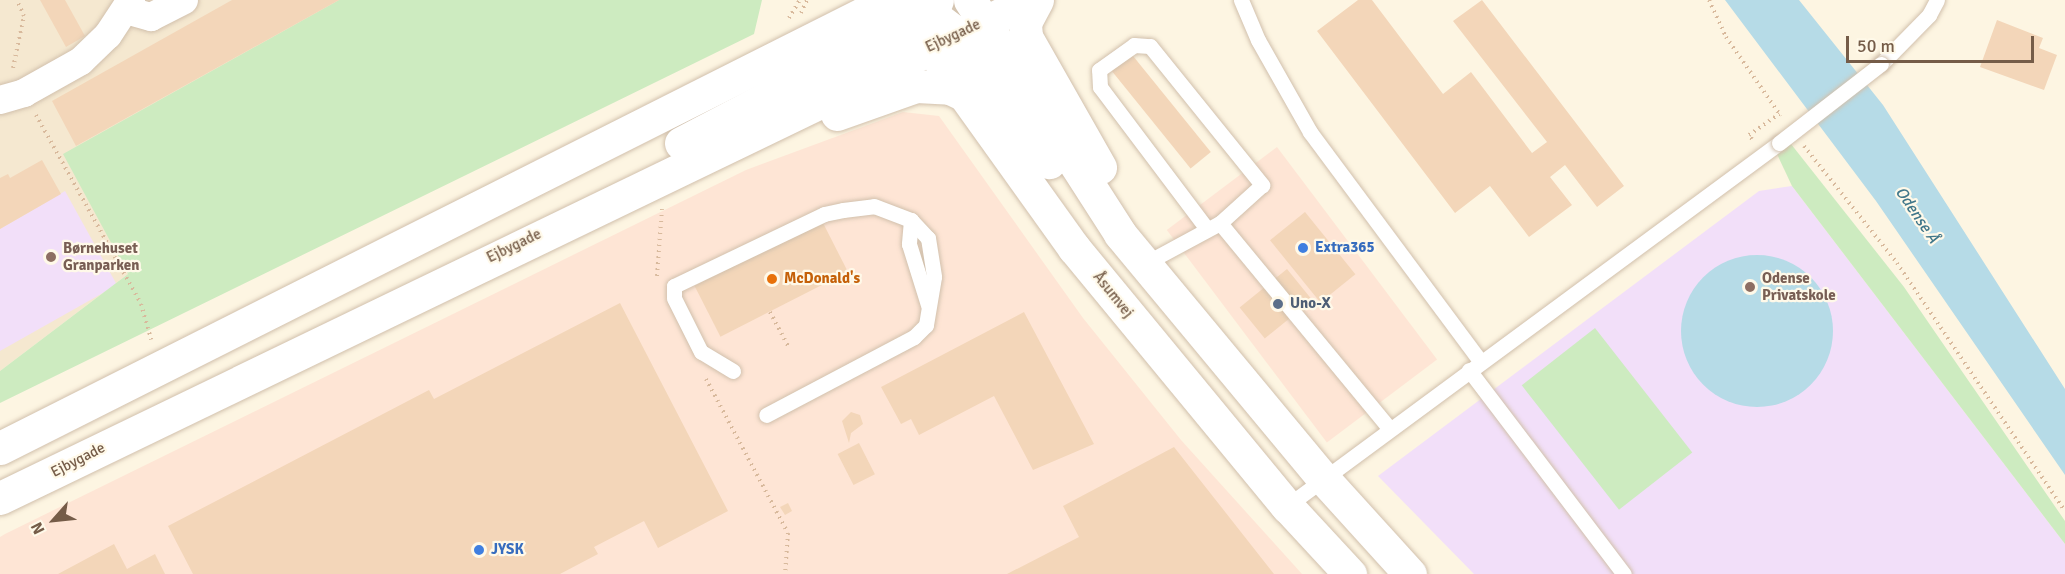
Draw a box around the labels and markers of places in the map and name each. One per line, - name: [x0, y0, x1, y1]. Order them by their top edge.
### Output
- place label: Børnehuset Granparken: [63, 239, 139, 274]
- place label: Extra365: [1315, 239, 1375, 257]
- marker: Extra365: [1296, 241, 1310, 255]
- marker: Børnehuset Granparken: [44, 250, 58, 264]
- place label: Odense Privatskole: [1762, 269, 1836, 304]
- place label: McDonald's: [784, 270, 860, 288]
- marker: McDonald's: [765, 272, 779, 286]
- marker: Odense Privatskole: [1743, 280, 1757, 294]
- place label: Uno-X: [1290, 295, 1331, 313]
- marker: Uno-X: [1271, 297, 1285, 311]
- place label: JYSK: [491, 541, 524, 559]
- marker: JYSK: [472, 543, 486, 557]

